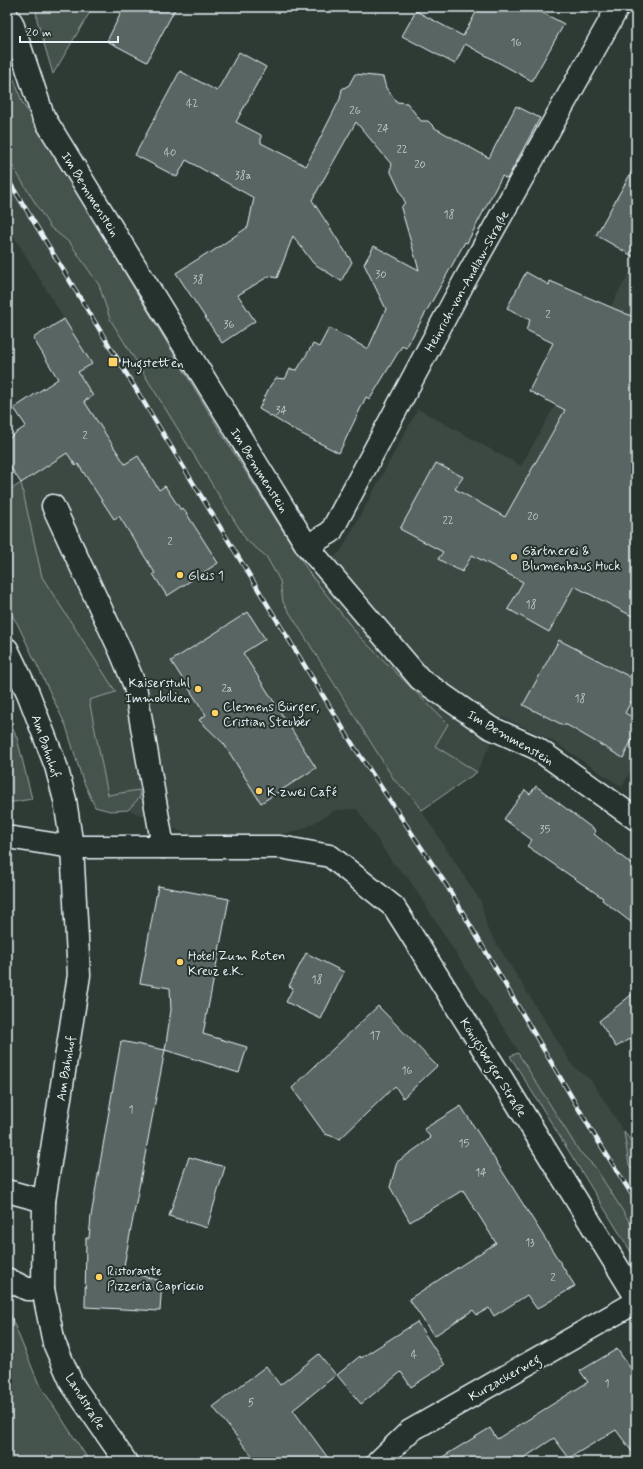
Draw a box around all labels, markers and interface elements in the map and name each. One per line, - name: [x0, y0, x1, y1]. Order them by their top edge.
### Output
- scale bar: [20, 18, 118, 44]
- text: 20 m: [26, 25, 52, 41]
- house number: 16: [511, 36, 522, 50]
- house number: 42: [186, 97, 198, 111]
- house number: 26: [349, 104, 361, 118]
- house number: 24: [377, 122, 389, 136]
- house number: 22: [396, 143, 408, 157]
- house number: 40: [164, 146, 176, 160]
- street label: Im Bemmenstein: [57, 149, 123, 240]
- house number: 20: [414, 158, 426, 172]
- house number: 38a: [235, 169, 252, 183]
- street label: Heinrich-von-Andlaw-Straße: [421, 208, 513, 356]
- house number: 18: [444, 208, 454, 222]
- house number: 30: [375, 268, 387, 282]
- house number: 38: [193, 273, 204, 287]
- house number: 2: [545, 308, 551, 322]
- house number: 36: [223, 318, 235, 332]
- place label: Hugstetten: [122, 355, 184, 374]
- marker: Hugstetten: [107, 356, 119, 368]
- house number: 34: [275, 404, 287, 418]
- street label: Im Bemmenstein: [226, 425, 292, 516]
- house number: 2: [82, 429, 88, 443]
- house number: 20: [527, 510, 539, 524]
- house number: 22: [442, 514, 454, 528]
- house number: 2: [167, 535, 173, 549]
- place label: Gärtnerei & Blumenhaus Huck: [522, 543, 621, 575]
- marker: Gärtnerei & Blumenhaus Huck: [509, 552, 519, 562]
- place label: Gleis 1: [188, 568, 224, 585]
- marker: Gleis 1: [175, 570, 185, 580]
- house number: 18: [526, 598, 536, 612]
- place label: Kaiserstuhl Immobilien: [125, 675, 190, 707]
- house number: 2a: [221, 682, 233, 696]
- marker: Kaiserstuhl Immobilien: [193, 684, 203, 694]
- house number: 18: [575, 692, 585, 706]
- place label: Clemens Bürger, Cristian Steuber: [223, 699, 320, 731]
- street label: Im Bemmenstein: [464, 707, 556, 770]
- marker: Clemens Bürger, Cristian Steuber: [210, 708, 220, 718]
- street label: Am Bahnhof: [27, 712, 65, 781]
- place label: K zwei Café: [267, 784, 337, 801]
- marker: K zwei Café: [254, 786, 264, 796]
- house number: 35: [540, 823, 551, 837]
- place label: Hotel Zum Roten Kreuz e.K.: [188, 948, 285, 980]
- marker: Hotel Zum Roten Kreuz e.K.: [175, 957, 185, 967]
- house number: 18: [312, 973, 322, 987]
- street label: Königsberger Straße: [454, 1015, 530, 1122]
- house number: 17: [370, 1029, 381, 1043]
- street label: Am Bahnhof: [53, 1034, 80, 1102]
- house number: 16: [402, 1064, 413, 1078]
- house number: 1: [129, 1103, 134, 1117]
- house number: 15: [459, 1137, 470, 1151]
- house number: 14: [475, 1166, 487, 1180]
- house number: 13: [525, 1236, 535, 1250]
- place label: Ristorante Pizzeria Capriccio: [107, 1263, 204, 1295]
- house number: 2: [550, 1271, 556, 1285]
- marker: Ristorante Pizzeria Capriccio: [94, 1272, 104, 1282]
- house number: 4: [411, 1348, 418, 1362]
- street label: Kurzackerweg: [466, 1351, 545, 1407]
- street label: Landstraße: [61, 1370, 109, 1433]
- house number: 1: [605, 1377, 610, 1391]
- house number: 5: [248, 1396, 255, 1410]

